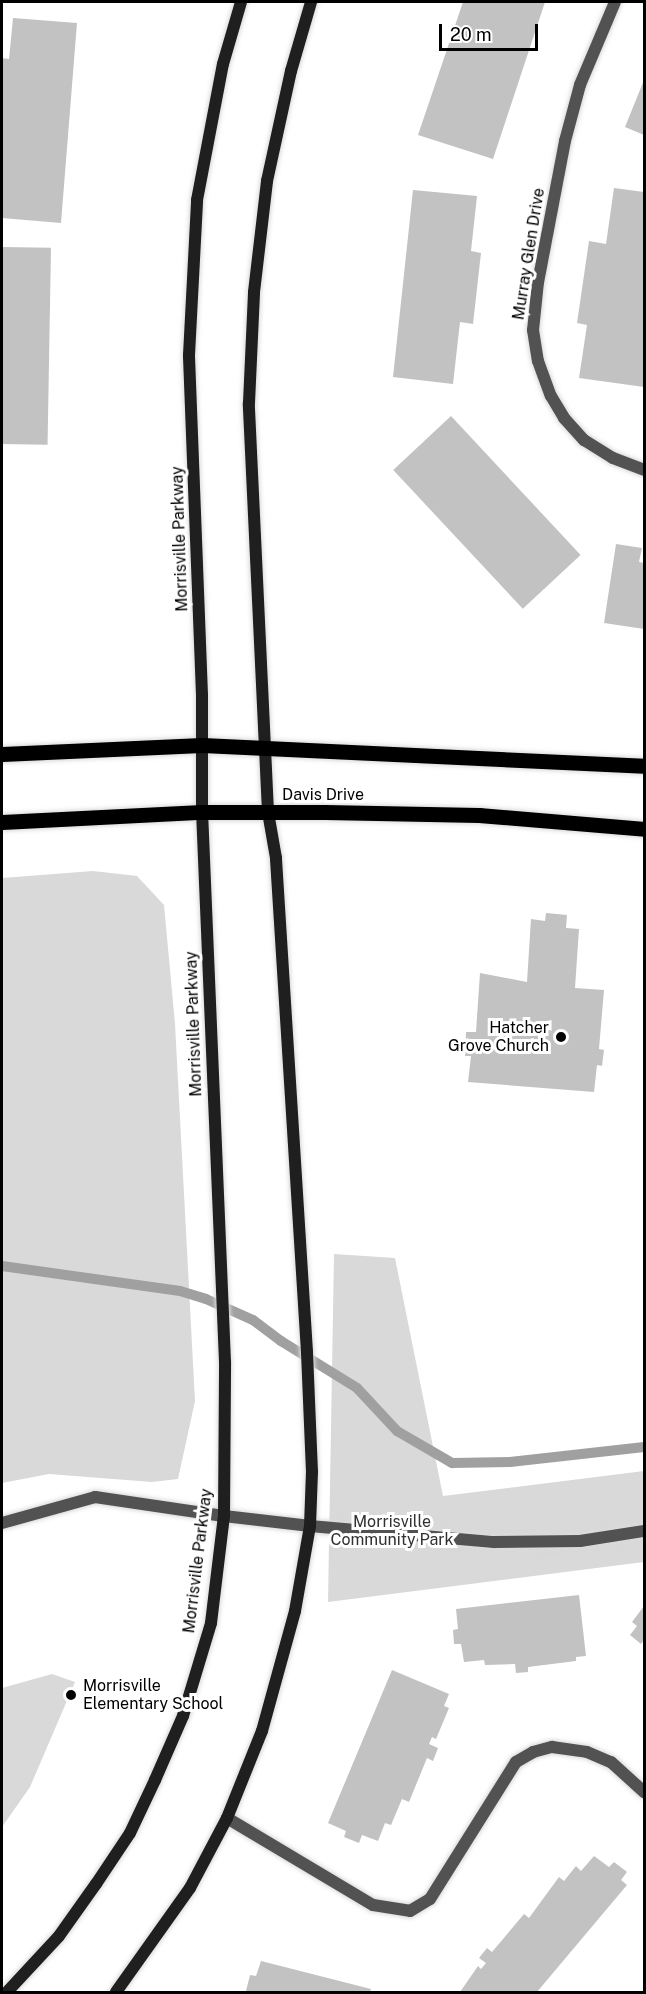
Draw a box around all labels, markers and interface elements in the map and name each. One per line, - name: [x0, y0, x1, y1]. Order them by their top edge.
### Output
- scale bar: [442, 12, 541, 50]
- text: 20 m: [450, 24, 492, 45]
- street label: Murray Glen Drive: [509, 187, 549, 321]
- street label: Morrisville Parkway: [168, 466, 192, 612]
- street label: Davis Drive: [282, 785, 364, 805]
- street label: Morrisville Parkway: [182, 951, 206, 1097]
- place label: Hatcher Grove Church: [448, 1018, 549, 1056]
- marker: Hatcher Grove Church: [554, 1030, 568, 1044]
- street label: Morrisville Parkway: [180, 1488, 216, 1634]
- park label: Morrisville Community Park: [330, 1512, 454, 1550]
- place label: Morrisville Elementary School: [83, 1676, 223, 1714]
- marker: Morrisville Elementary School: [64, 1688, 78, 1702]

